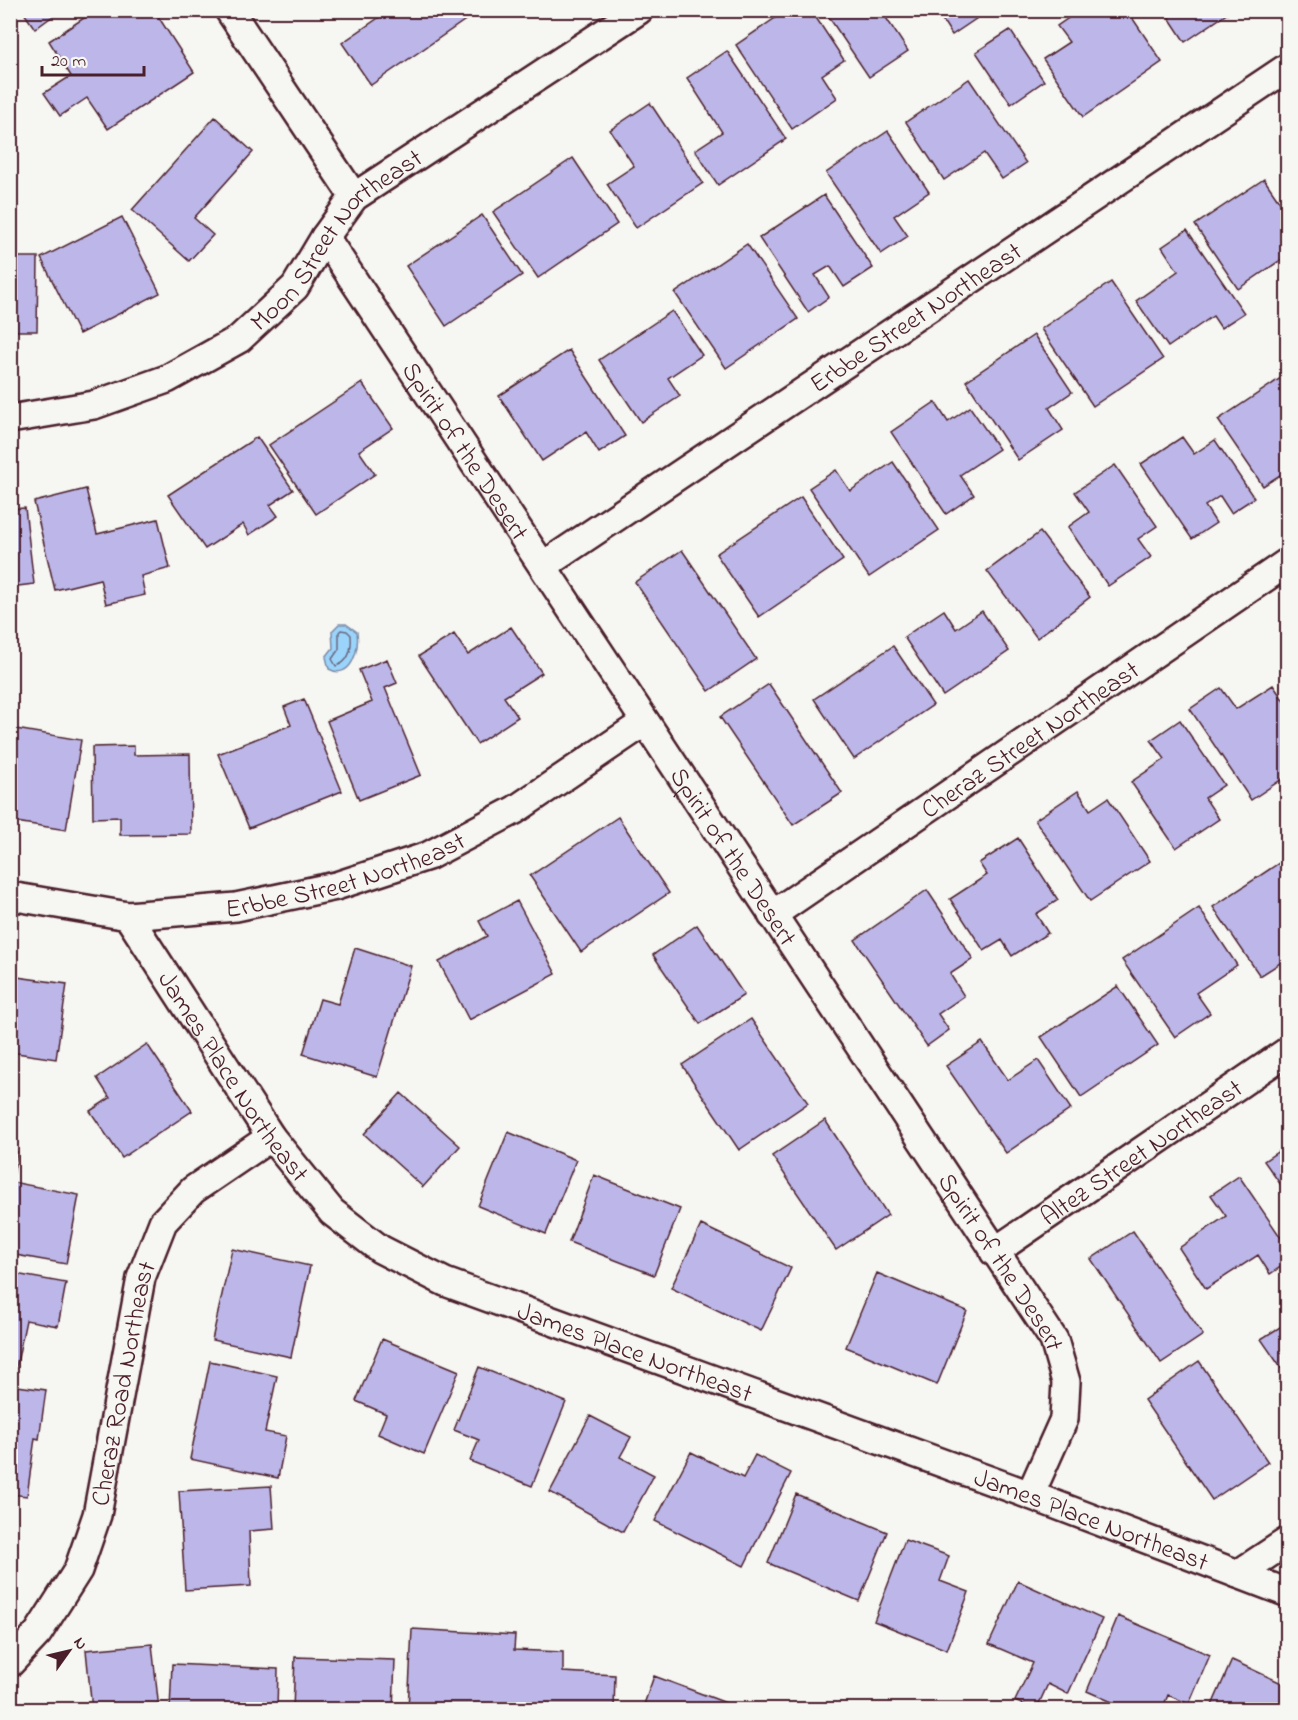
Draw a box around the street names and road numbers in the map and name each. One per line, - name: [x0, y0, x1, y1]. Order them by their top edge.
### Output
- street label: Moon Street Northeast: [243, 141, 431, 342]
- street label: Erbbe Street Northeast: [803, 234, 1031, 404]
- street label: Spirit of the Desert: [391, 355, 537, 549]
- street label: Cheraz Street Northeast: [914, 653, 1149, 830]
- street label: Spirit of the Desert: [659, 761, 805, 955]
- street label: Erbbe Street Northeast: [224, 823, 473, 930]
- street label: James Place Northeast: [146, 964, 317, 1192]
- street label: Altez Street Northeast: [1034, 1071, 1252, 1237]
- street label: Spirit of the Desert: [927, 1166, 1072, 1355]
- street label: Cheraz Road Northeast: [83, 1256, 168, 1509]
- street label: James Place Northeast: [511, 1294, 758, 1414]
- street label: James Place Northeast: [968, 1460, 1214, 1583]

